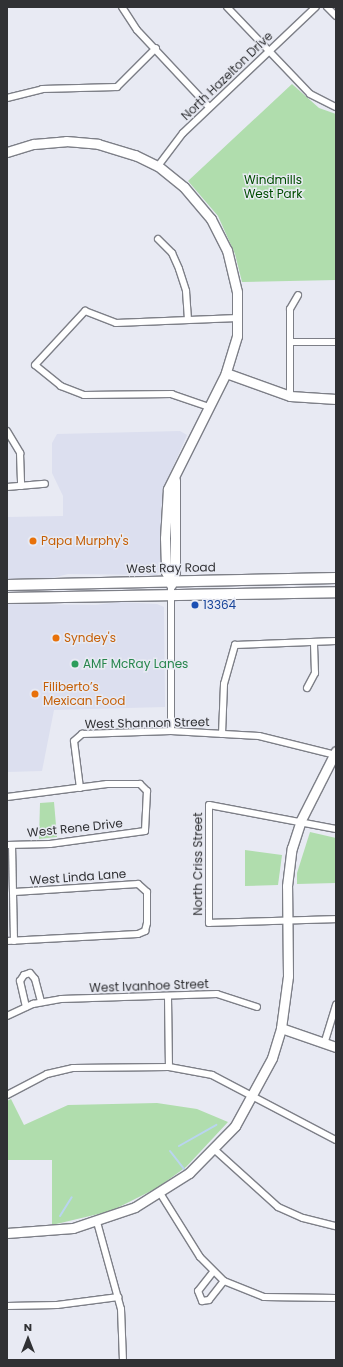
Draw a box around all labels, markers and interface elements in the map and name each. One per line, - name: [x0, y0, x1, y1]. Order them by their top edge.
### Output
- street label: North Hazelton Drive: [178, 29, 276, 123]
- park label: Windmills West Park: [244, 173, 302, 201]
- place label: Papa Murphy's: [41, 534, 129, 548]
- marker: Papa Murphy's: [28, 536, 38, 546]
- street label: West Ray Road: [126, 560, 216, 576]
- place label: 13364: [203, 598, 236, 612]
- marker: 13364: [190, 600, 200, 610]
- place label: Syndey's: [64, 631, 116, 645]
- marker: Syndey's: [51, 633, 61, 643]
- place label: AMF McRay Lanes: [83, 657, 188, 671]
- marker: AMF McRay Lanes: [70, 659, 80, 669]
- place label: Filiberto’s Mexican Food: [43, 680, 125, 708]
- marker: Filiberto’s Mexican Food: [30, 689, 40, 699]
- street label: West Shannon Street: [84, 715, 210, 731]
- street label: North Criss Street: [191, 812, 205, 916]
- street label: West Rene Drive: [26, 816, 124, 840]
- street label: West Linda Lane: [29, 866, 127, 888]
- street label: West Ivanhoe Street: [89, 977, 209, 995]
- north arrow: [8, 1319, 48, 1359]
- text: N: [24, 1319, 32, 1335]

